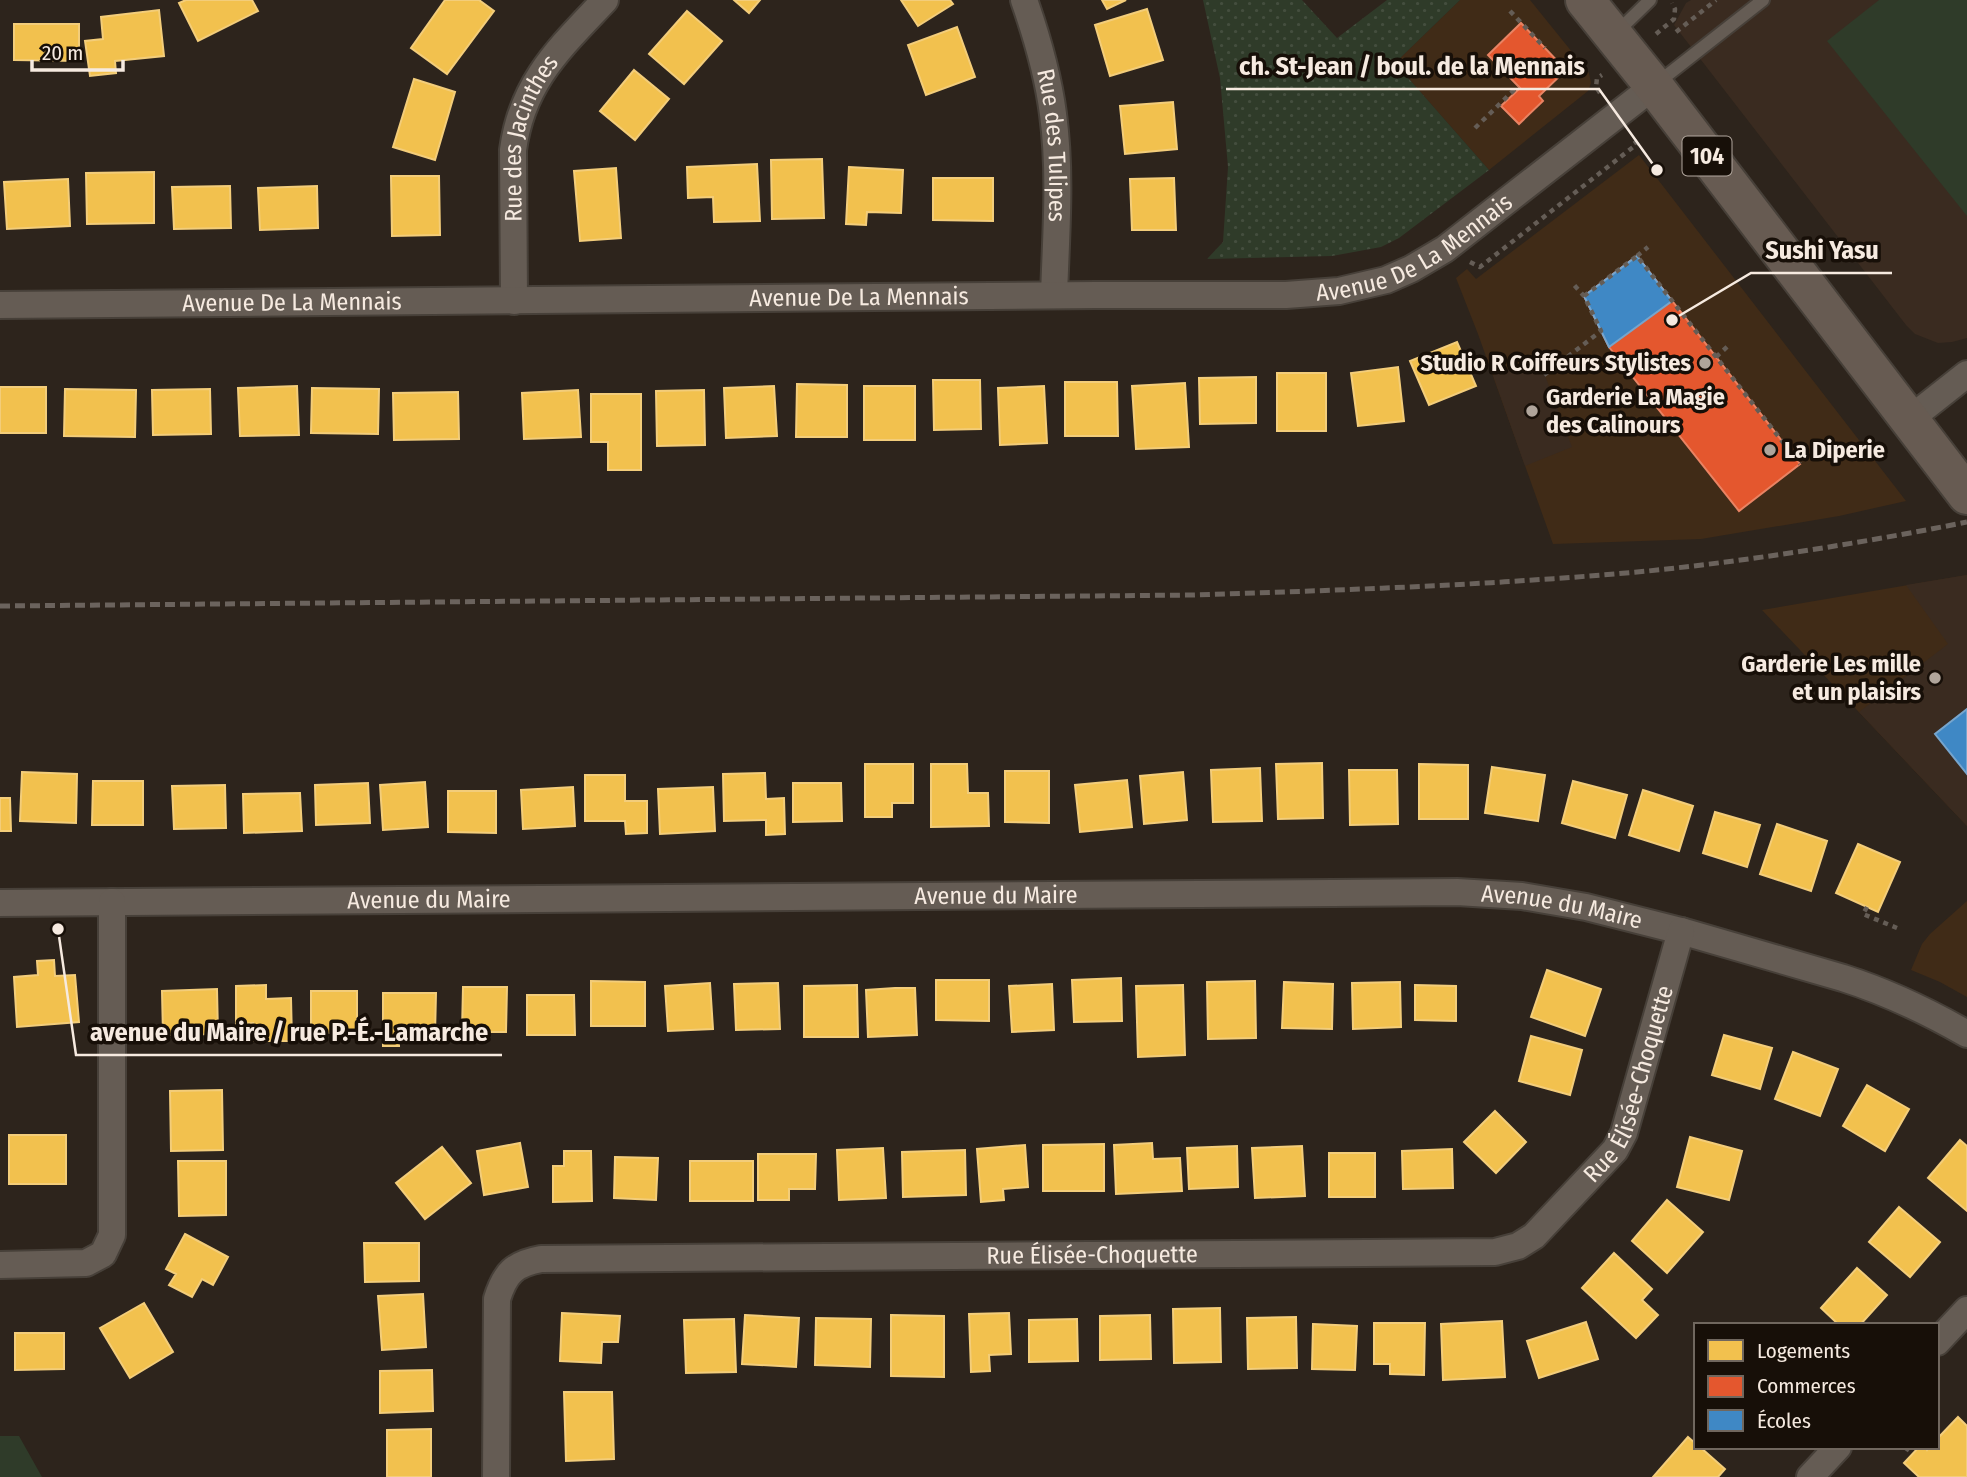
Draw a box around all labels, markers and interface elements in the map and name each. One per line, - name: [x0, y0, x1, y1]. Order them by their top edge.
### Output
- scale bar: [32, 28, 122, 72]
- text: 20 m: [42, 40, 83, 66]
- callout: ch. St-Jean / boul. de la Mennais: [1226, 42, 1599, 89]
- street label: Rue des Jacinthes: [499, 49, 564, 222]
- text: ch. St-Jean / boul. de la Mennais: [1239, 51, 1585, 82]
- street label: Rue des Tulipes: [1031, 66, 1071, 222]
- road number: 104: [1682, 136, 1732, 176]
- street label: Avenue De La Mennais: [1315, 188, 1518, 307]
- callout: Sushi Yasu: [1751, 226, 1892, 273]
- text: Sushi Yasu: [1765, 235, 1879, 266]
- street label: Avenue De La Mennais: [749, 282, 969, 312]
- street label: Avenue De La Mennais: [182, 287, 402, 317]
- place label: Studio R Coiffeurs Stylistes: [1420, 349, 1691, 377]
- marker: Studio R Coiffeurs Stylistes: [1697, 355, 1713, 371]
- place label: Garderie La Magie des Calinours: [1546, 383, 1725, 439]
- marker: Garderie La Magie des Calinours: [1524, 403, 1540, 419]
- place label: La Diperie: [1784, 436, 1885, 464]
- marker: La Diperie: [1762, 442, 1778, 458]
- place label: Garderie Les mille et un plaisirs: [1741, 650, 1921, 706]
- marker: Garderie Les mille et un plaisirs: [1927, 670, 1943, 686]
- street label: Avenue du Maire: [1480, 880, 1645, 935]
- street label: Avenue du Maire: [914, 881, 1078, 910]
- street label: Avenue du Maire: [347, 885, 511, 914]
- street label: Rue Élisée-Choquette: [1578, 982, 1679, 1188]
- callout: avenue du Maire / rue P.-É.-Lamarche: [76, 1008, 502, 1055]
- text: avenue du Maire / rue P.-É.-Lamarche: [90, 1016, 488, 1048]
- street label: Rue Élisée-Choquette: [986, 1240, 1198, 1270]
- legend: [1694, 1323, 1939, 1449]
- text: Logements: [1757, 1338, 1850, 1364]
- text: Commerces: [1757, 1373, 1856, 1399]
- text: Écoles: [1757, 1408, 1811, 1434]

